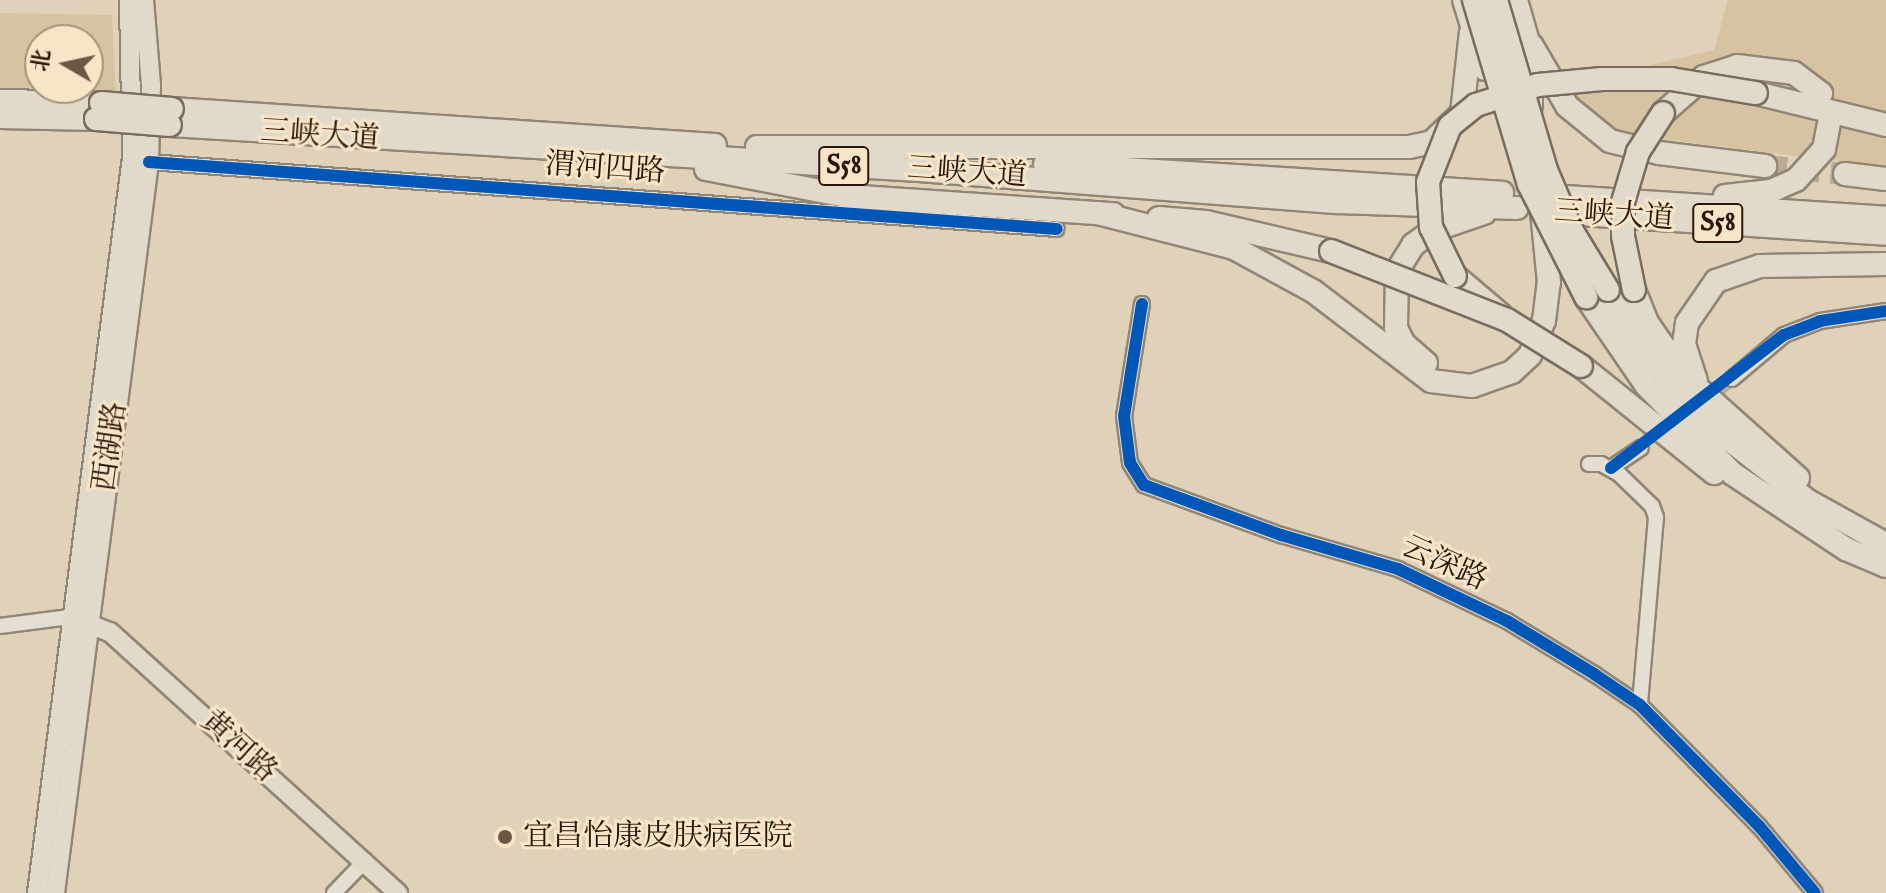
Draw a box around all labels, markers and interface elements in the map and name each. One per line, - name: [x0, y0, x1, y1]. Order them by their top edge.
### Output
- north arrow: [24, 24, 104, 104]
- text: 北: [27, 48, 58, 74]
- street label: 三峡大道: [259, 114, 381, 158]
- road number: S58: [818, 142, 870, 190]
- street label: 渭河四路: [544, 147, 666, 191]
- street label: 三峡大道: [906, 151, 1028, 195]
- street label: 三峡大道: [1553, 194, 1675, 238]
- road number: S58: [1692, 199, 1744, 247]
- street label: 西湖路: [87, 400, 135, 494]
- street label: 云深路: [1396, 529, 1492, 599]
- street label: 黄河路: [193, 704, 283, 790]
- place label: 宜昌怡康皮肤病医院: [523, 819, 793, 855]
- marker: 宜昌怡康皮肤病医院: [494, 826, 516, 848]

